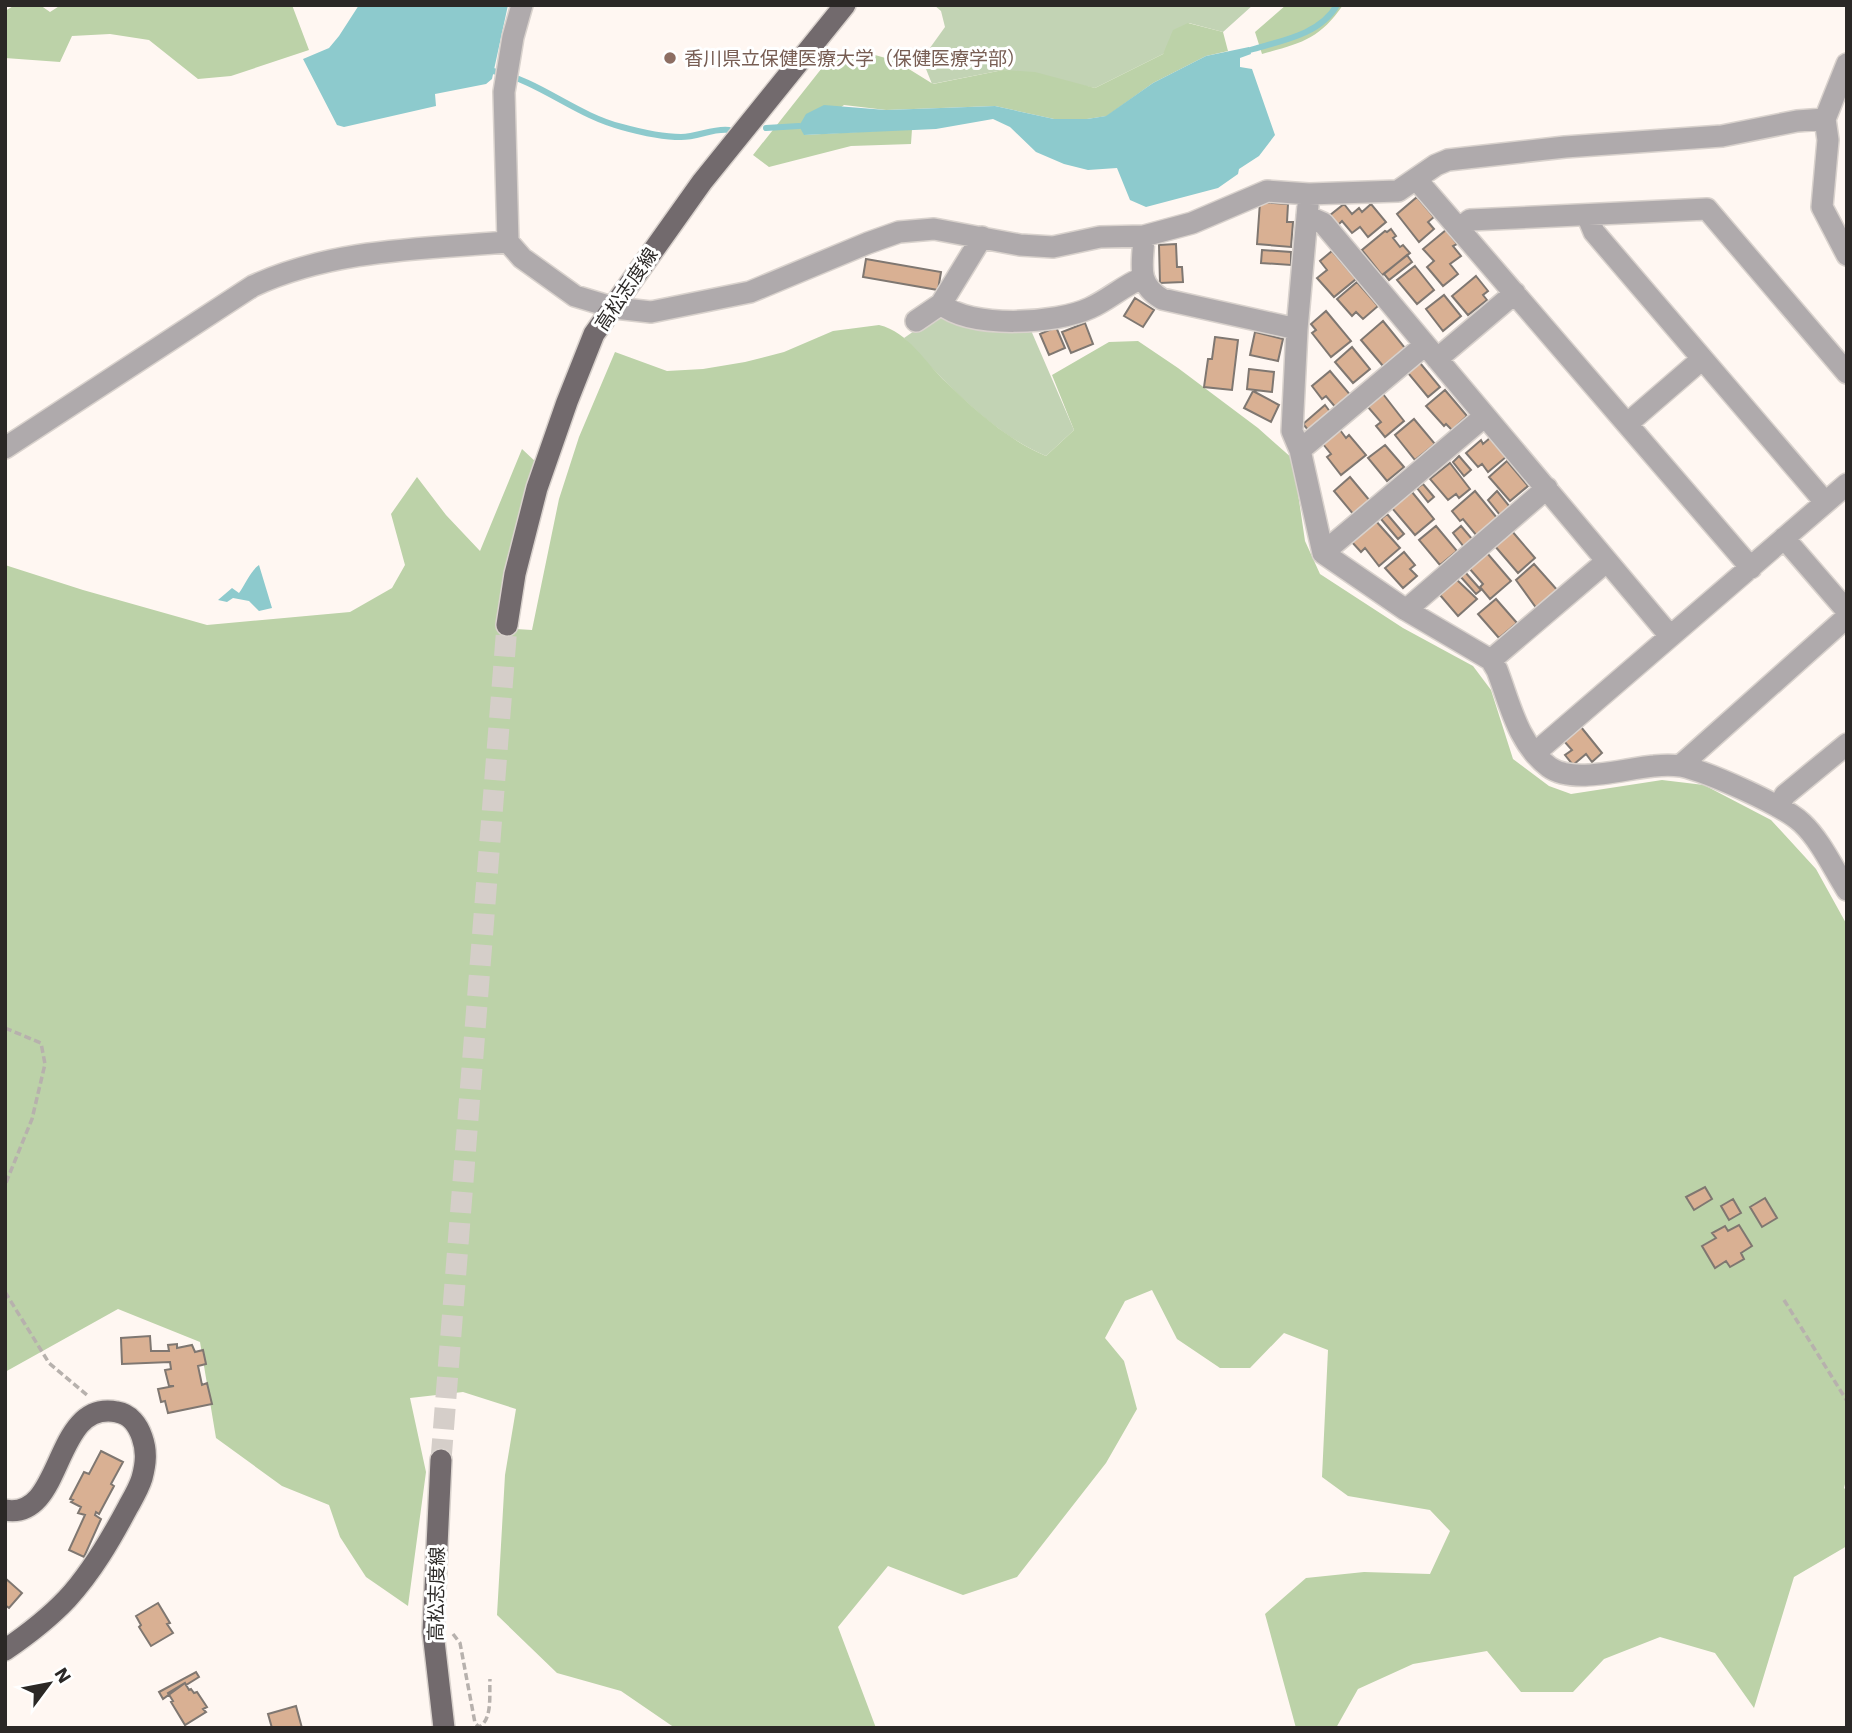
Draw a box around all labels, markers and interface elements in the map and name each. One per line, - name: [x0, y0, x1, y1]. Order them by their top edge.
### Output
- place label: 香川県立保健医療大学（保健医療学部）: [684, 47, 1026, 70]
- marker: 香川県立保健医療大学（保健医療学部）: [662, 50, 678, 66]
- street label: 高松志度線: [590, 243, 663, 335]
- street label: 高松志度線: [424, 1546, 449, 1642]
- north arrow: [14, 1649, 84, 1719]
- text: N: [50, 1663, 76, 1687]

